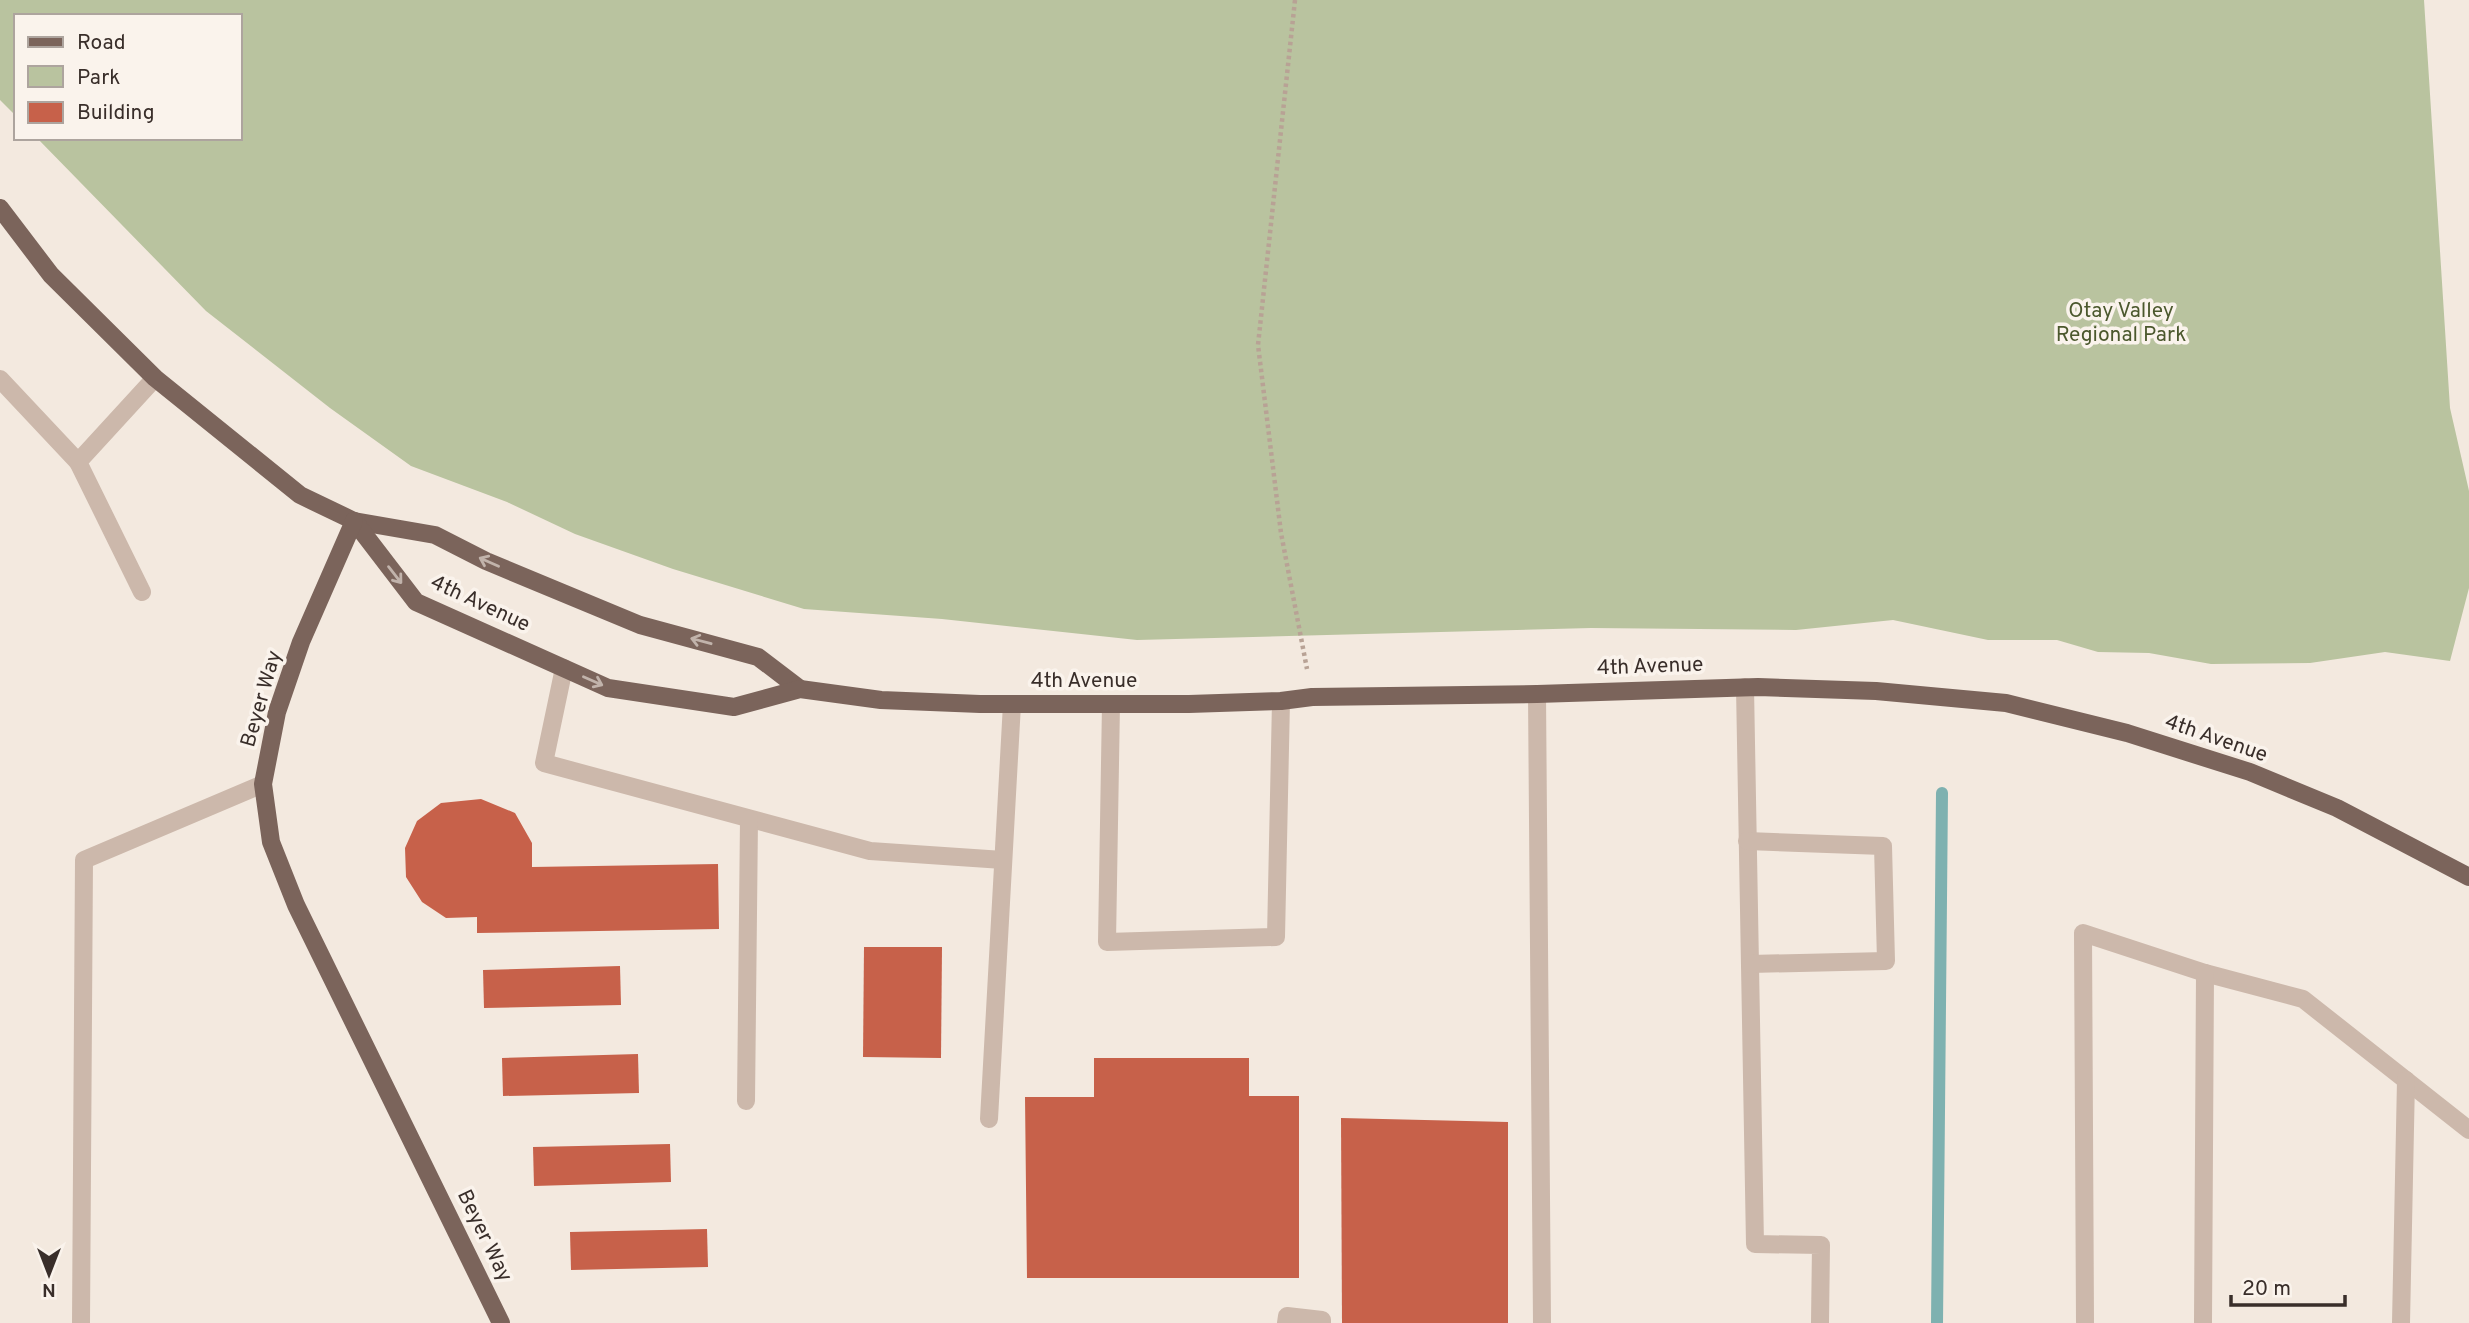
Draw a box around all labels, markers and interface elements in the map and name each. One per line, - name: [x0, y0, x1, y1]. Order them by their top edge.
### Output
- legend: [14, 14, 242, 140]
- text: Road: [77, 30, 126, 57]
- text: Park: [77, 65, 120, 92]
- text: Building: [77, 100, 155, 127]
- park label: Otay Valley Regional Park: [2056, 298, 2186, 349]
- one-way arrow: [479, 555, 500, 568]
- one-way arrow: [388, 566, 403, 584]
- street label: 4th Avenue: [426, 569, 534, 639]
- one-way arrow: [691, 634, 713, 647]
- street label: Beyer Way: [235, 648, 289, 750]
- street label: 4th Avenue: [1596, 652, 1704, 682]
- street label: 4th Avenue: [1031, 668, 1137, 695]
- one-way arrow: [582, 675, 603, 688]
- street label: 4th Avenue: [2161, 709, 2271, 769]
- street label: Beyer Way: [450, 1185, 518, 1287]
- north arrow: [14, 1239, 84, 1309]
- scale bar: [2231, 1264, 2345, 1308]
- text: 20 m: [2242, 1276, 2291, 1303]
- text: N: [42, 1277, 56, 1301]

